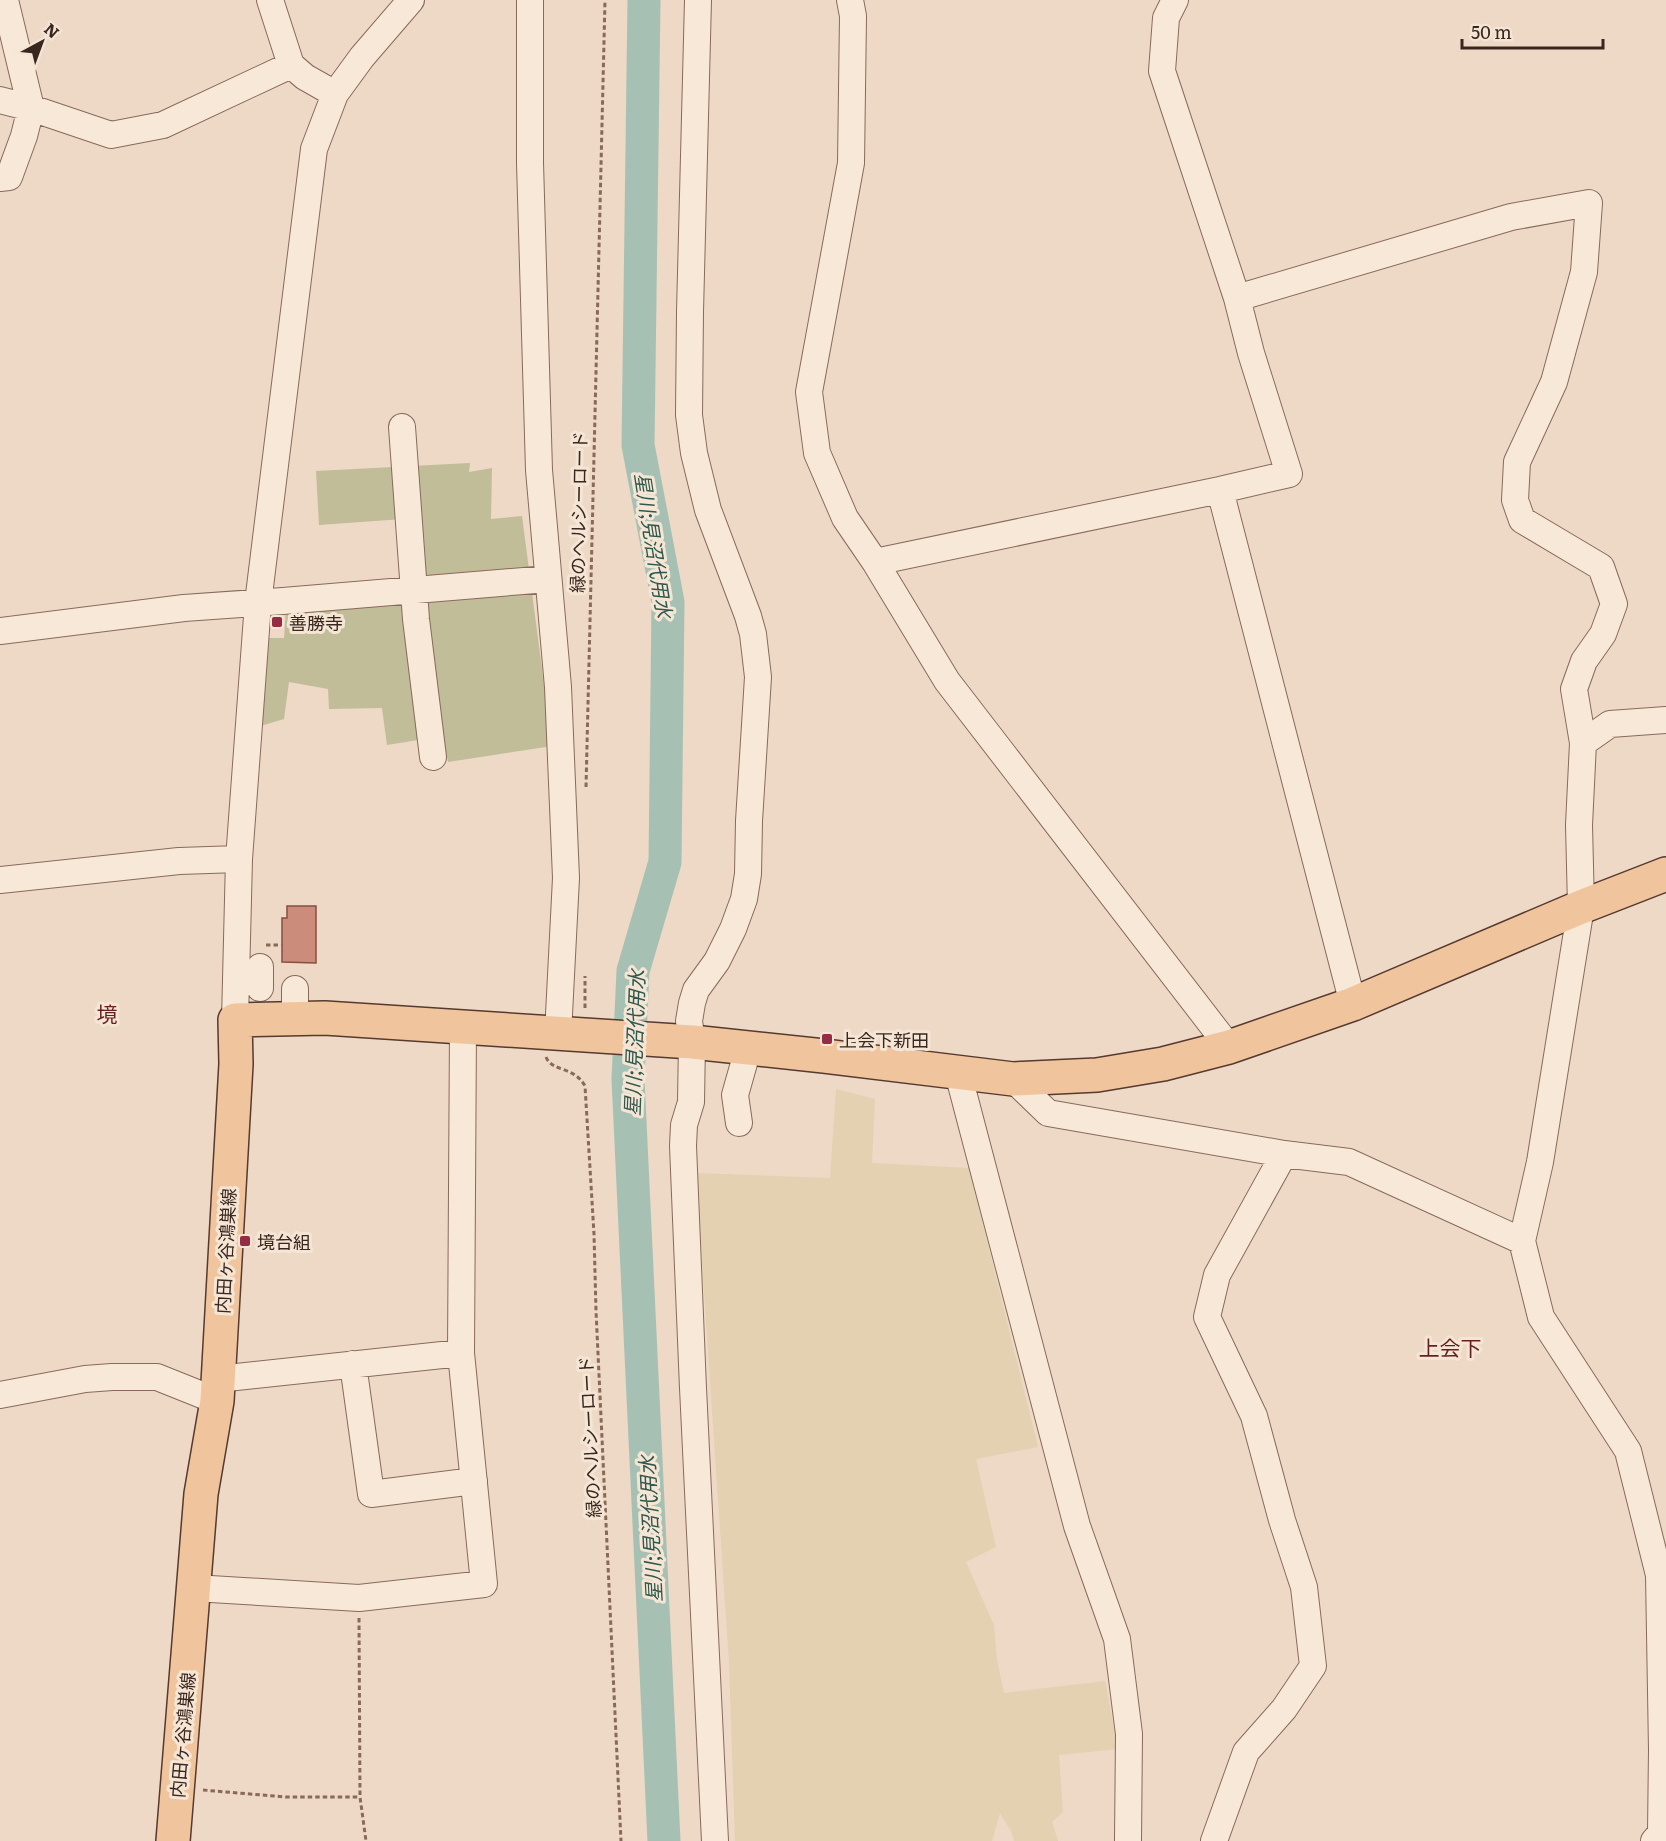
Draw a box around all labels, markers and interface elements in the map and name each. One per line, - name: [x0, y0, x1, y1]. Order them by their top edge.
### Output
- north arrow: [12, 12, 72, 72]
- scale bar: [1462, 12, 1603, 50]
- text: N: [40, 16, 65, 43]
- text: 50 m: [1471, 18, 1512, 45]
- street label: 緑のヘルシーロード: [563, 431, 593, 593]
- water label: 星川;見沼代用水: [629, 470, 682, 622]
- place label: 善勝寺: [289, 609, 343, 636]
- marker: 善勝寺: [270, 615, 284, 629]
- water label: 星川;見沼代用水: [615, 967, 651, 1117]
- district label: 境: [97, 997, 118, 1028]
- place label: 上会下新田: [839, 1026, 929, 1053]
- marker: 上会下新田: [820, 1032, 834, 1046]
- street label: 内田ヶ谷鴻巣線: [208, 1187, 242, 1315]
- place label: 境台組: [257, 1228, 311, 1255]
- marker: 境台組: [238, 1234, 252, 1248]
- district label: 上会下: [1419, 1331, 1482, 1362]
- street label: 緑のヘルシーロード: [571, 1355, 607, 1519]
- water label: 星川;見沼代用水: [630, 1453, 668, 1603]
- street label: 内田ヶ谷鴻巣線: [163, 1671, 201, 1799]

